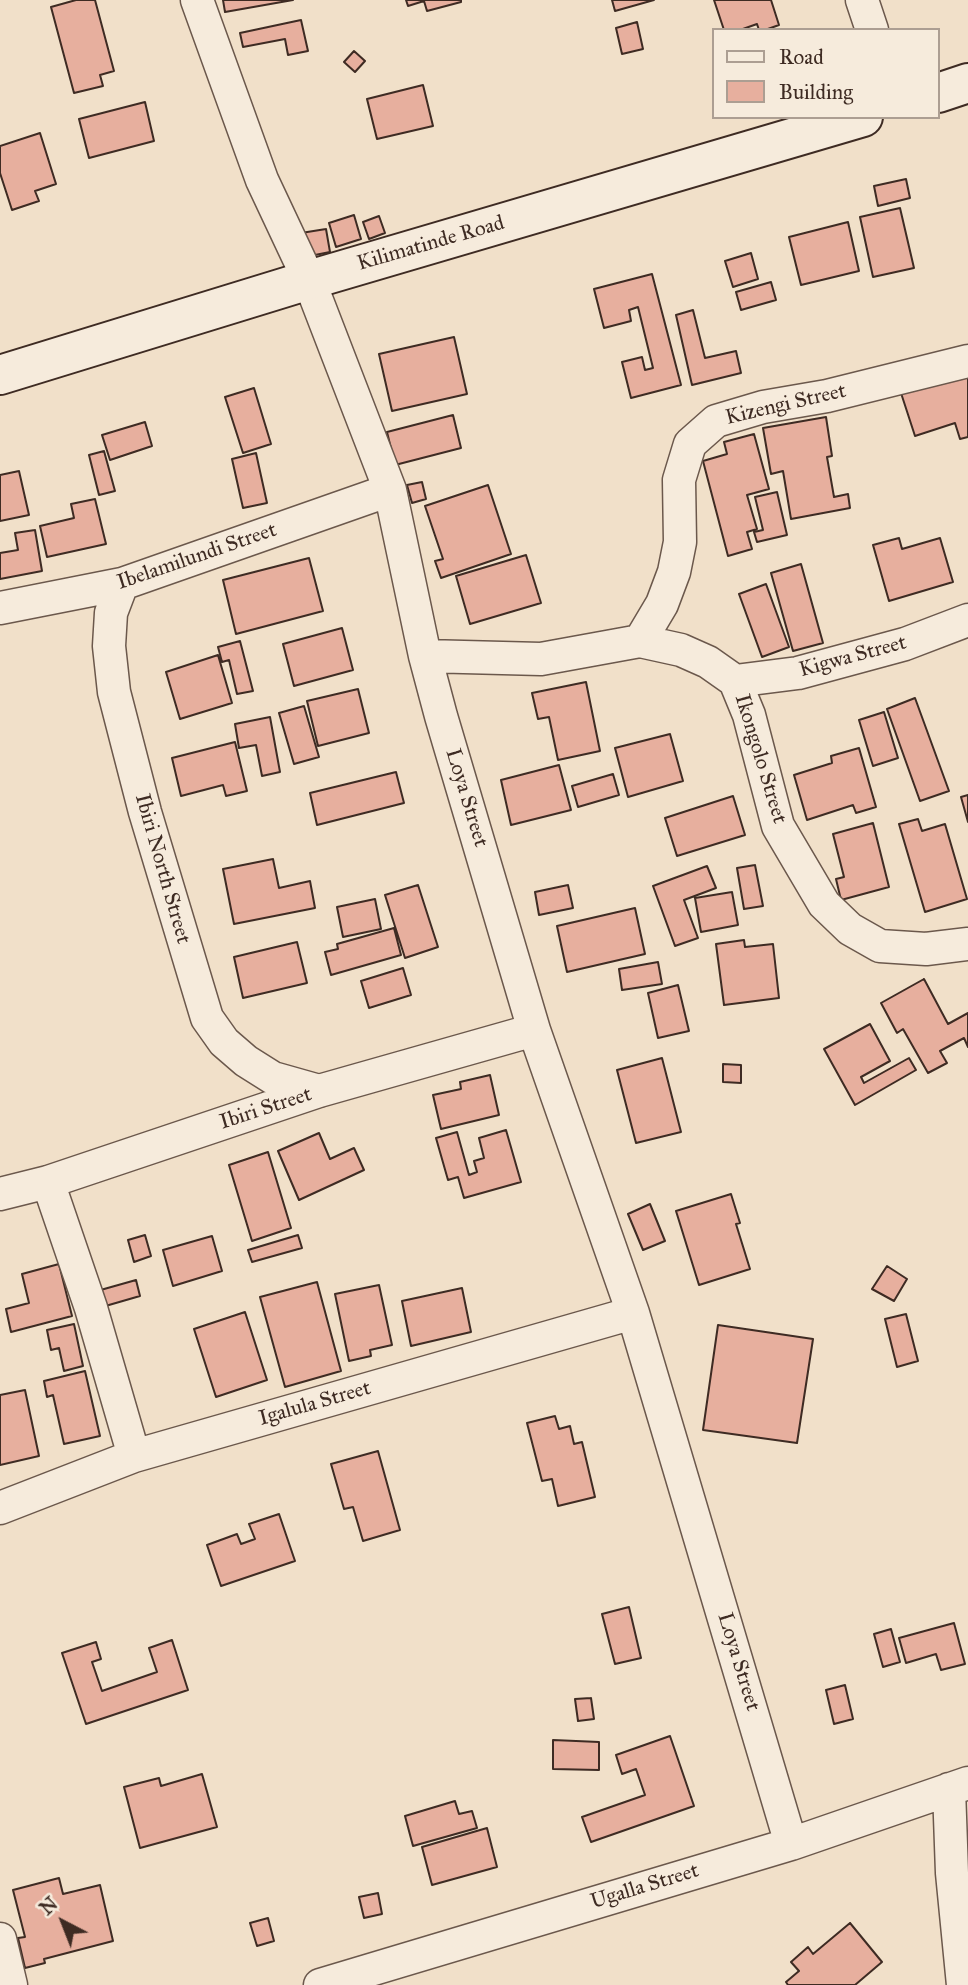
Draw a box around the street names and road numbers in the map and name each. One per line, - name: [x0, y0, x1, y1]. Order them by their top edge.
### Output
- street label: Kilimatinde Road: [355, 211, 507, 277]
- street label: Kizengi Street: [723, 379, 849, 431]
- street label: Ibelamilundi Street: [114, 518, 280, 596]
- street label: Kigwa Street: [797, 631, 909, 683]
- street label: Ikongolo Street: [728, 691, 792, 827]
- street label: Loya Street: [439, 746, 493, 850]
- street label: Ibiri North Street: [129, 791, 195, 947]
- street label: Ibiri Street: [217, 1082, 315, 1136]
- street label: Igalula Street: [256, 1376, 374, 1432]
- street label: Loya Street: [711, 1610, 765, 1714]
- street label: Ugalla Street: [588, 1859, 702, 1915]

